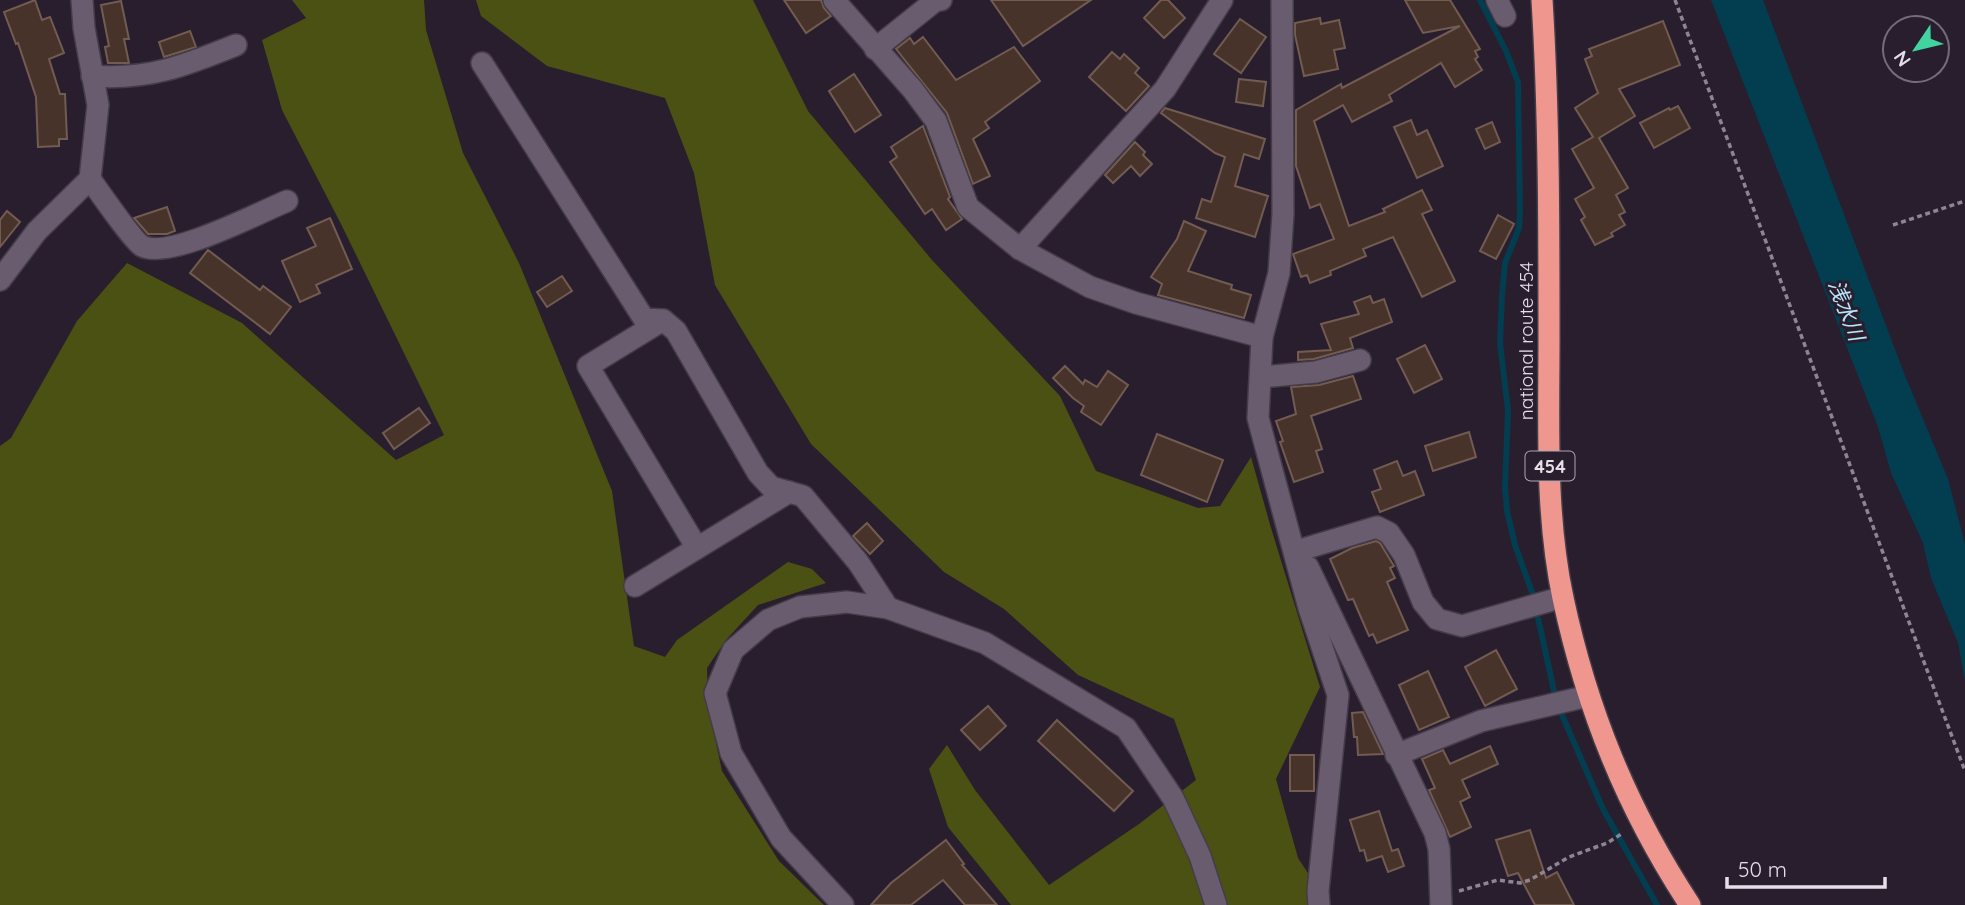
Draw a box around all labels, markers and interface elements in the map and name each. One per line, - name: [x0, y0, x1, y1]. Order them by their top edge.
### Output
- north arrow: [1881, 14, 1951, 84]
- text: N: [1888, 46, 1916, 71]
- street label: national route 454: [1514, 262, 1538, 420]
- water label: 浅水川: [1824, 276, 1871, 346]
- road number: 454: [1526, 452, 1574, 480]
- scale bar: [1727, 846, 1884, 890]
- text: 50 m: [1738, 856, 1787, 882]

